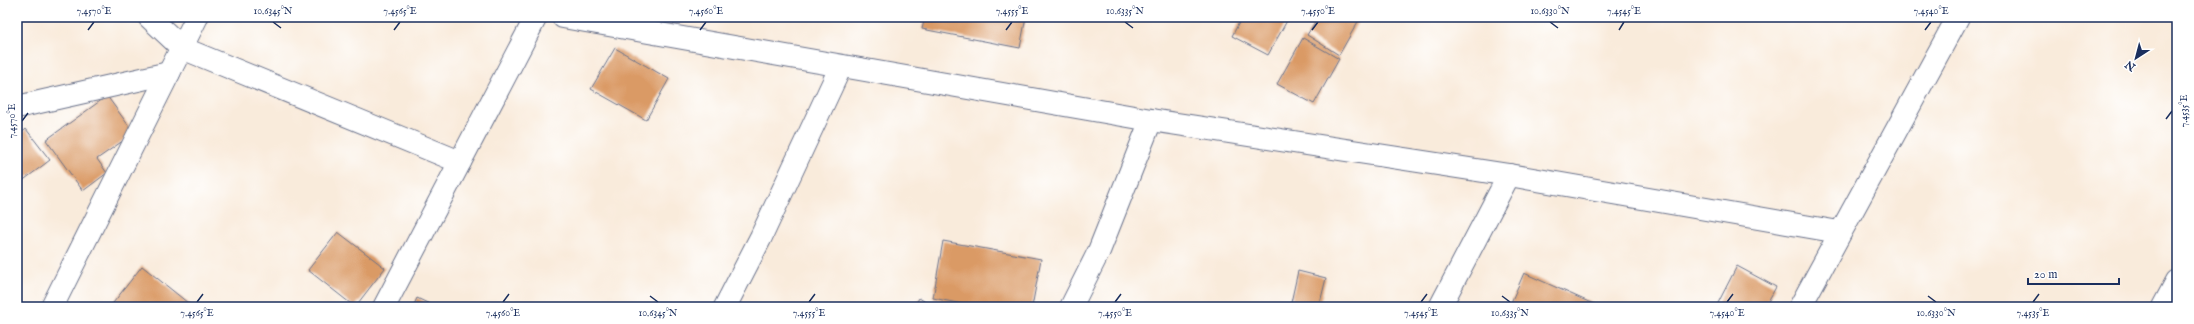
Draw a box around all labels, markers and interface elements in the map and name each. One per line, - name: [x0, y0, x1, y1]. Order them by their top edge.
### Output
- text: 7.4570°E: [76, 5, 112, 18]
- text: 10.6345°N: [254, 5, 293, 18]
- text: 7.4565°E: [383, 5, 417, 18]
- text: 7.4560°E: [689, 5, 723, 18]
- text: 7.4555°E: [996, 5, 1028, 18]
- text: 10.6335°N: [1106, 5, 1144, 18]
- text: 7.4550°E: [1301, 5, 1335, 18]
- text: 10.6330°N: [1530, 5, 1570, 18]
- text: 7.4545°E: [1607, 5, 1641, 18]
- text: 7.4540°E: [1913, 5, 1949, 18]
- north arrow: [2116, 38, 2156, 78]
- text: N: [2122, 57, 2139, 74]
- text: 7.4535°E: [2178, 95, 2191, 127]
- text: 7.4570°E: [6, 103, 19, 139]
- scale bar: [2028, 260, 2119, 286]
- text: 20 m: [2034, 267, 2057, 282]
- text: 7.4565°E: [180, 307, 214, 320]
- text: 7.4560°E: [486, 307, 520, 320]
- text: 10.6345°N: [639, 307, 678, 320]
- text: 7.4555°E: [793, 307, 825, 320]
- text: 7.4550°E: [1098, 307, 1132, 320]
- text: 7.4545°E: [1404, 307, 1438, 320]
- text: 10.6335°N: [1491, 307, 1529, 320]
- text: 7.4540°E: [1709, 307, 1745, 320]
- text: 10.6330°N: [1916, 307, 1956, 320]
- text: 7.4535°E: [2017, 307, 2049, 320]

